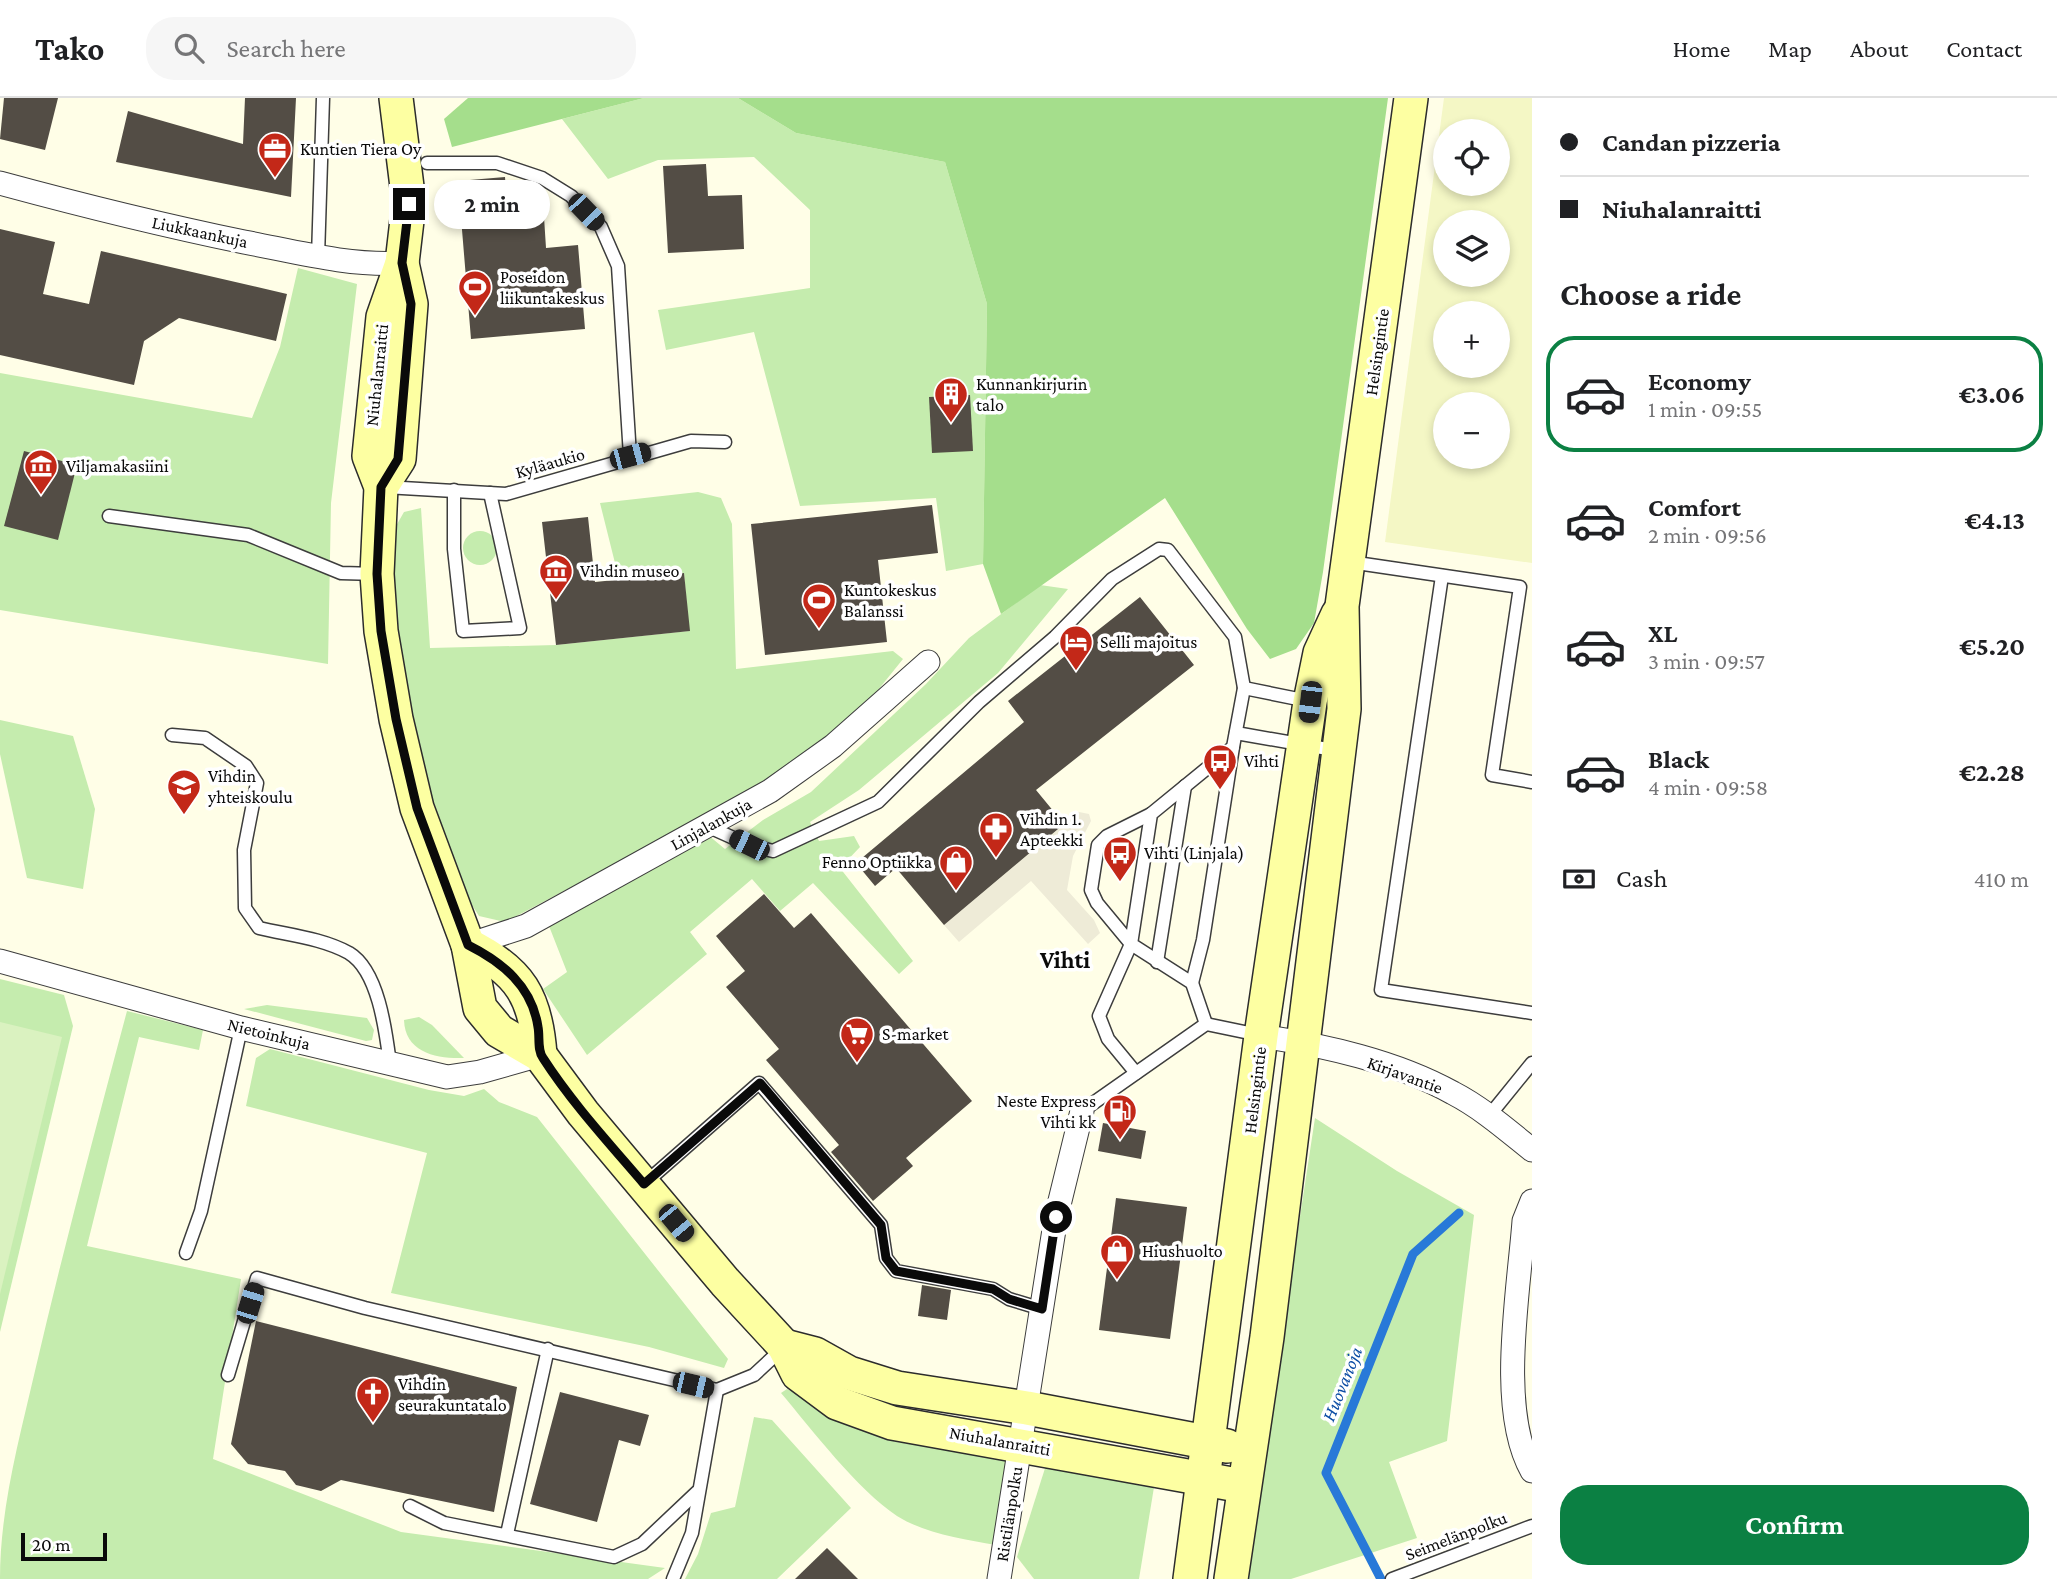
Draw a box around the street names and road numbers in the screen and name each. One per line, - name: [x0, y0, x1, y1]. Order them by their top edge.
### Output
- street label: Liukkaankuja: [150, 212, 250, 253]
- street label: Helsingintie: [1361, 307, 1393, 397]
- street label: Niuhalanraitti: [362, 323, 392, 427]
- street label: Kyläaukio: [513, 444, 587, 482]
- street label: Linjalankuja: [667, 794, 756, 855]
- street label: Nietoinkuja: [225, 1014, 312, 1055]
- street label: Helsingintie: [1240, 1045, 1270, 1135]
- street label: Kirjavantie: [1364, 1052, 1446, 1099]
- street label: Niuhalanraitti: [948, 1422, 1053, 1460]
- street label: Ristilänpolku: [992, 1464, 1026, 1563]
- street label: Seimelänpolku: [1402, 1507, 1510, 1565]

